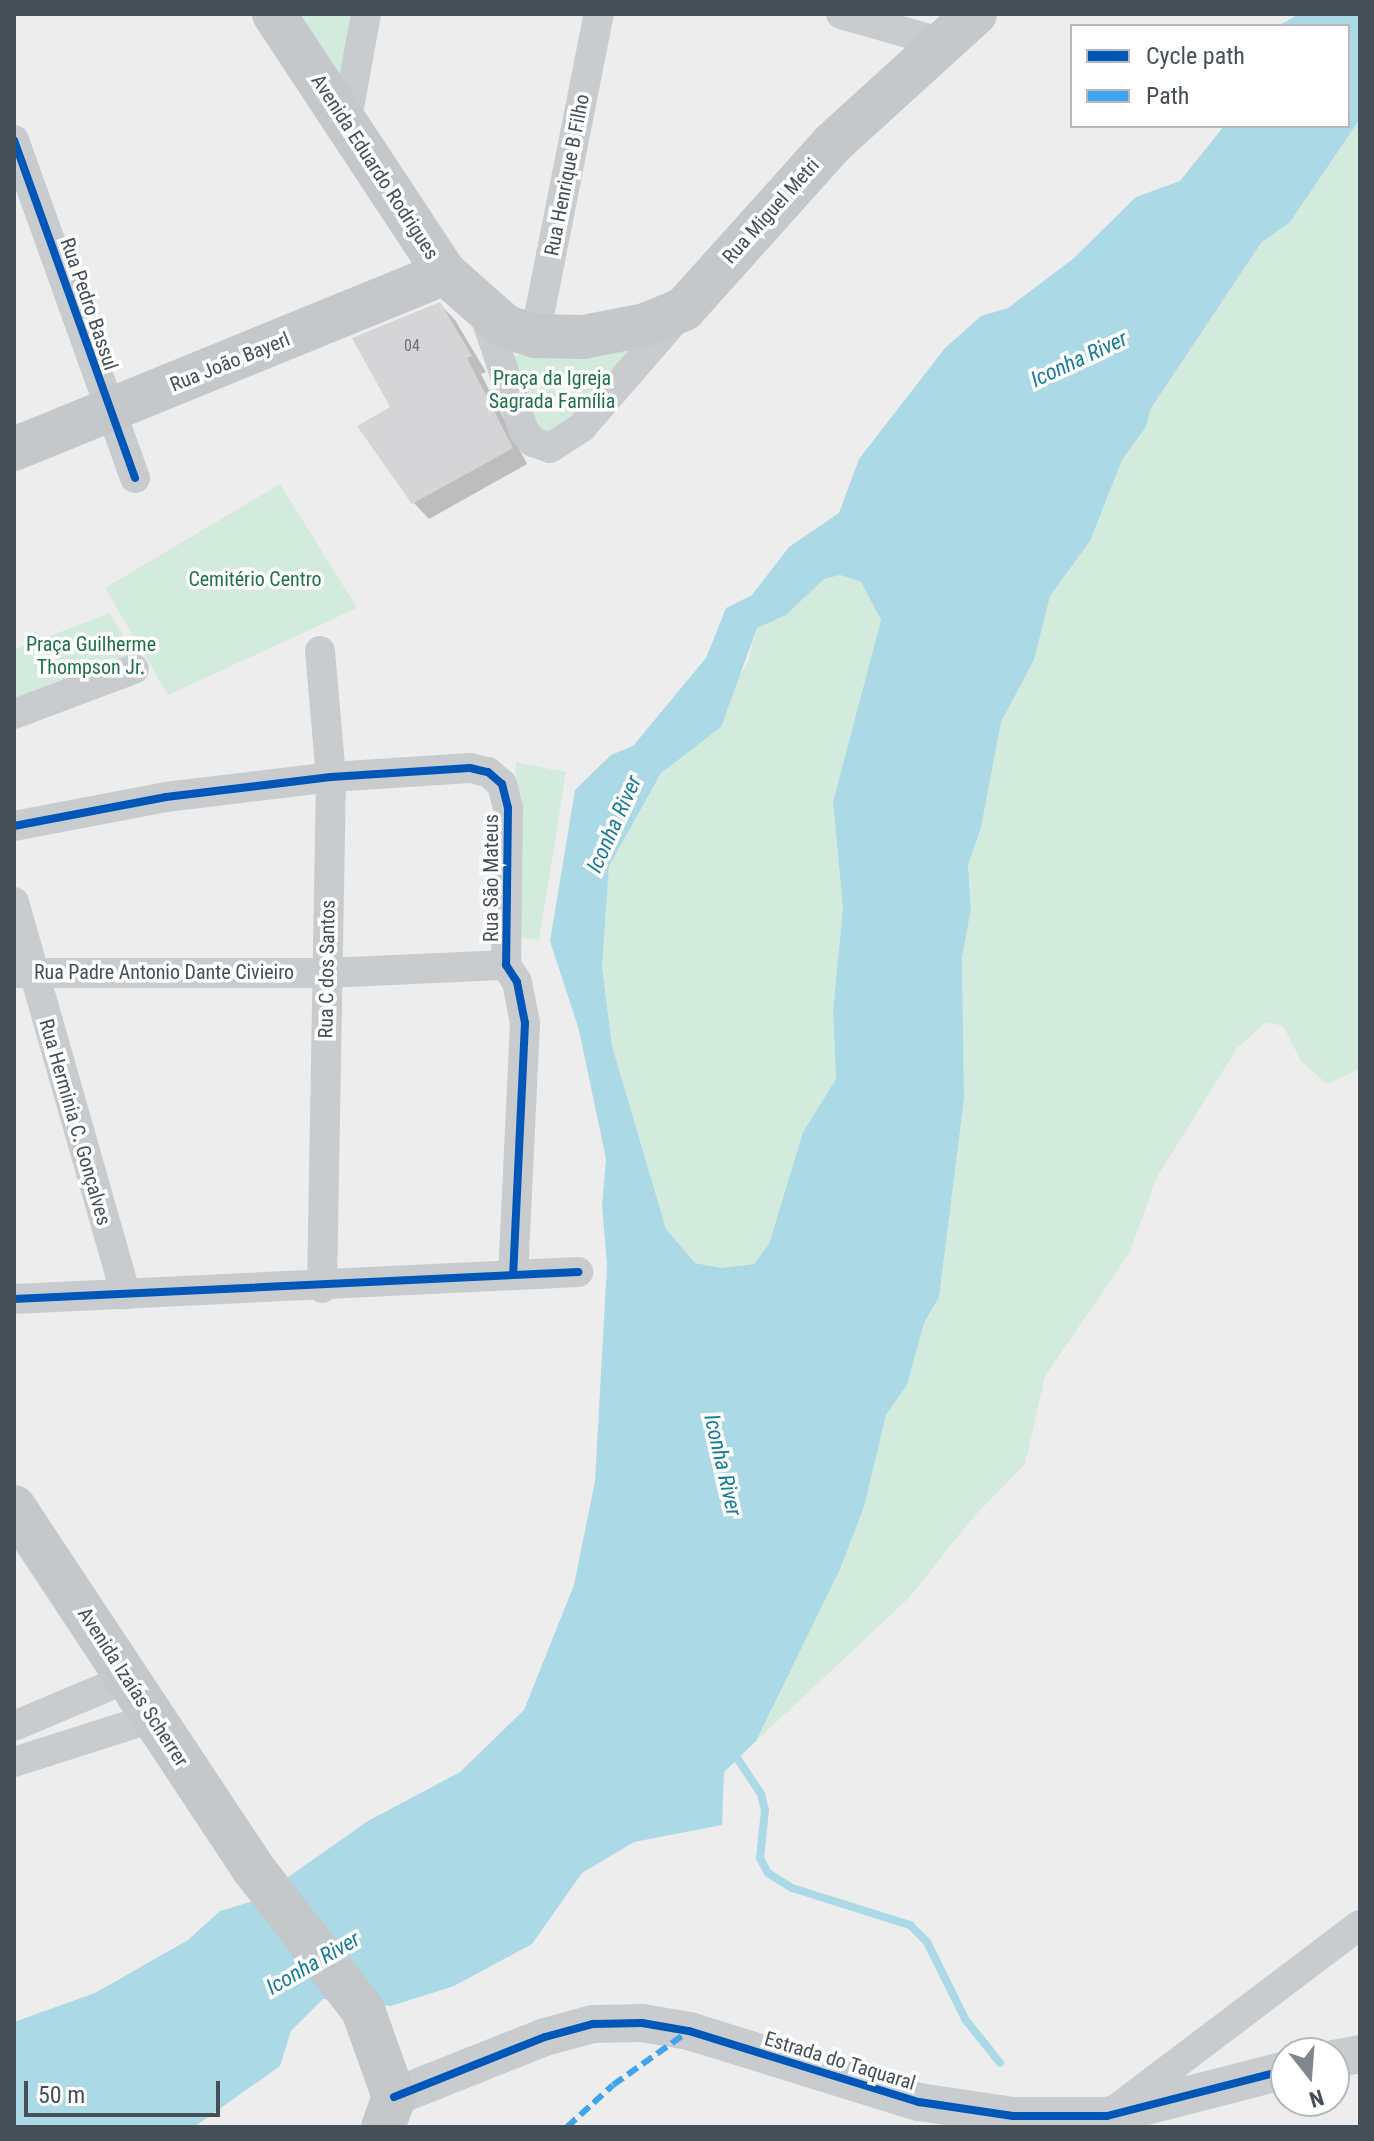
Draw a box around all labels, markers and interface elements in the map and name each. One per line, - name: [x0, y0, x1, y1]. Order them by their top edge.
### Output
- legend: [1070, 24, 1350, 128]
- text: Cycle path: [1146, 42, 1245, 70]
- street label: Avenida Eduardo Rodrigues: [306, 70, 444, 264]
- text: Path: [1146, 82, 1189, 110]
- street label: Rua Henrique B Filho: [540, 92, 594, 258]
- street label: Rua Miguel Metri: [717, 153, 825, 269]
- street label: Rua Pedro Bassul: [55, 235, 123, 373]
- water label: Iconha River: [1027, 325, 1131, 393]
- street label: Rua João Bayerl: [167, 327, 293, 397]
- house number: 04: [404, 336, 420, 356]
- park label: Praça da Igreja Sagrada Família: [489, 367, 615, 414]
- park label: Cemitério Centro: [188, 567, 322, 591]
- park label: Praça Guilherme Thompson Jr.: [26, 632, 156, 679]
- water label: Iconha River: [581, 771, 647, 877]
- street label: Rua São Mateus: [479, 814, 503, 942]
- street label: Rua C dos Santos: [314, 900, 340, 1038]
- street label: Rua Padre Antonio Dante Civieiro: [34, 960, 294, 984]
- street label: Rua Herminia C. Gonçalves: [34, 1016, 116, 1228]
- water label: Iconha River: [698, 1412, 748, 1518]
- street label: Avenida Izaías Scherrer: [73, 1603, 193, 1771]
- water label: Iconha River: [262, 1926, 364, 2000]
- street label: Estrada do Taquaral: [761, 2027, 919, 2095]
- north arrow: [1270, 2037, 1350, 2117]
- scale bar: [28, 2065, 224, 2115]
- text: 50 m: [38, 2081, 85, 2109]
- text: N: [1306, 2085, 1327, 2112]

